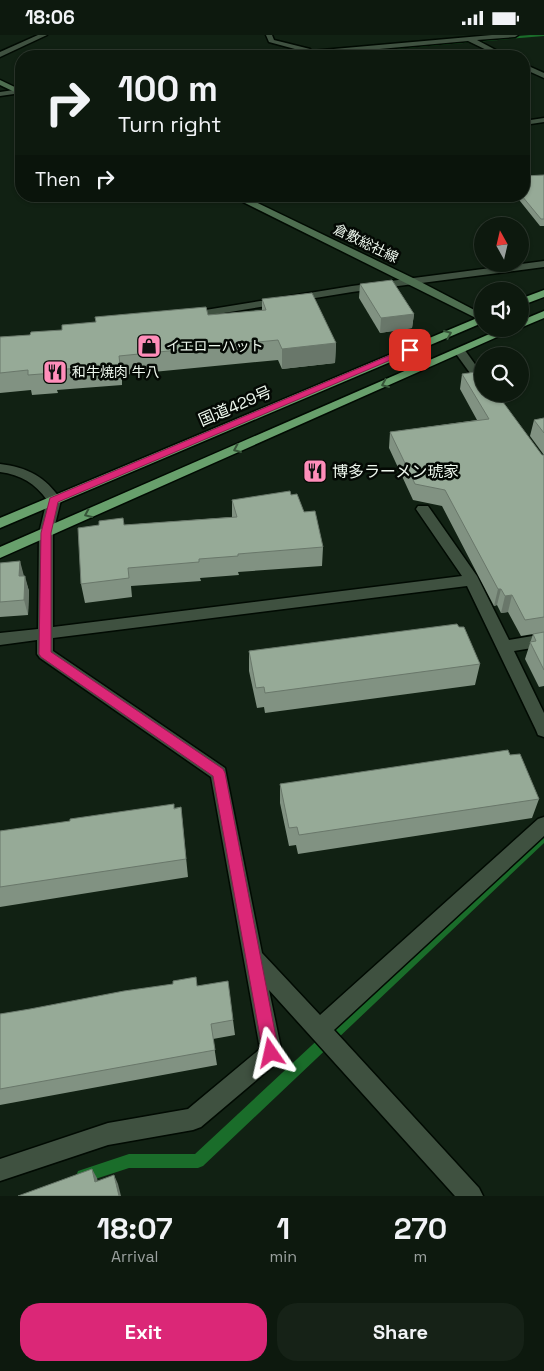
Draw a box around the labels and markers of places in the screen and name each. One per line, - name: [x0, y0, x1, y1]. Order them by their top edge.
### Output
- pin: [389, 329, 431, 371]
- shop icon: イエローハット: [136, 333, 162, 359]
- place label: イエローハット: [166, 337, 264, 355]
- restaurant icon: 和牛焼肉 牛八: [42, 359, 68, 385]
- place label: 和牛焼肉 牛八: [72, 363, 160, 381]
- restaurant icon: 博多ラーメン琥家: [302, 458, 328, 484]
- place label: 博多ラーメン琥家: [332, 461, 459, 482]

